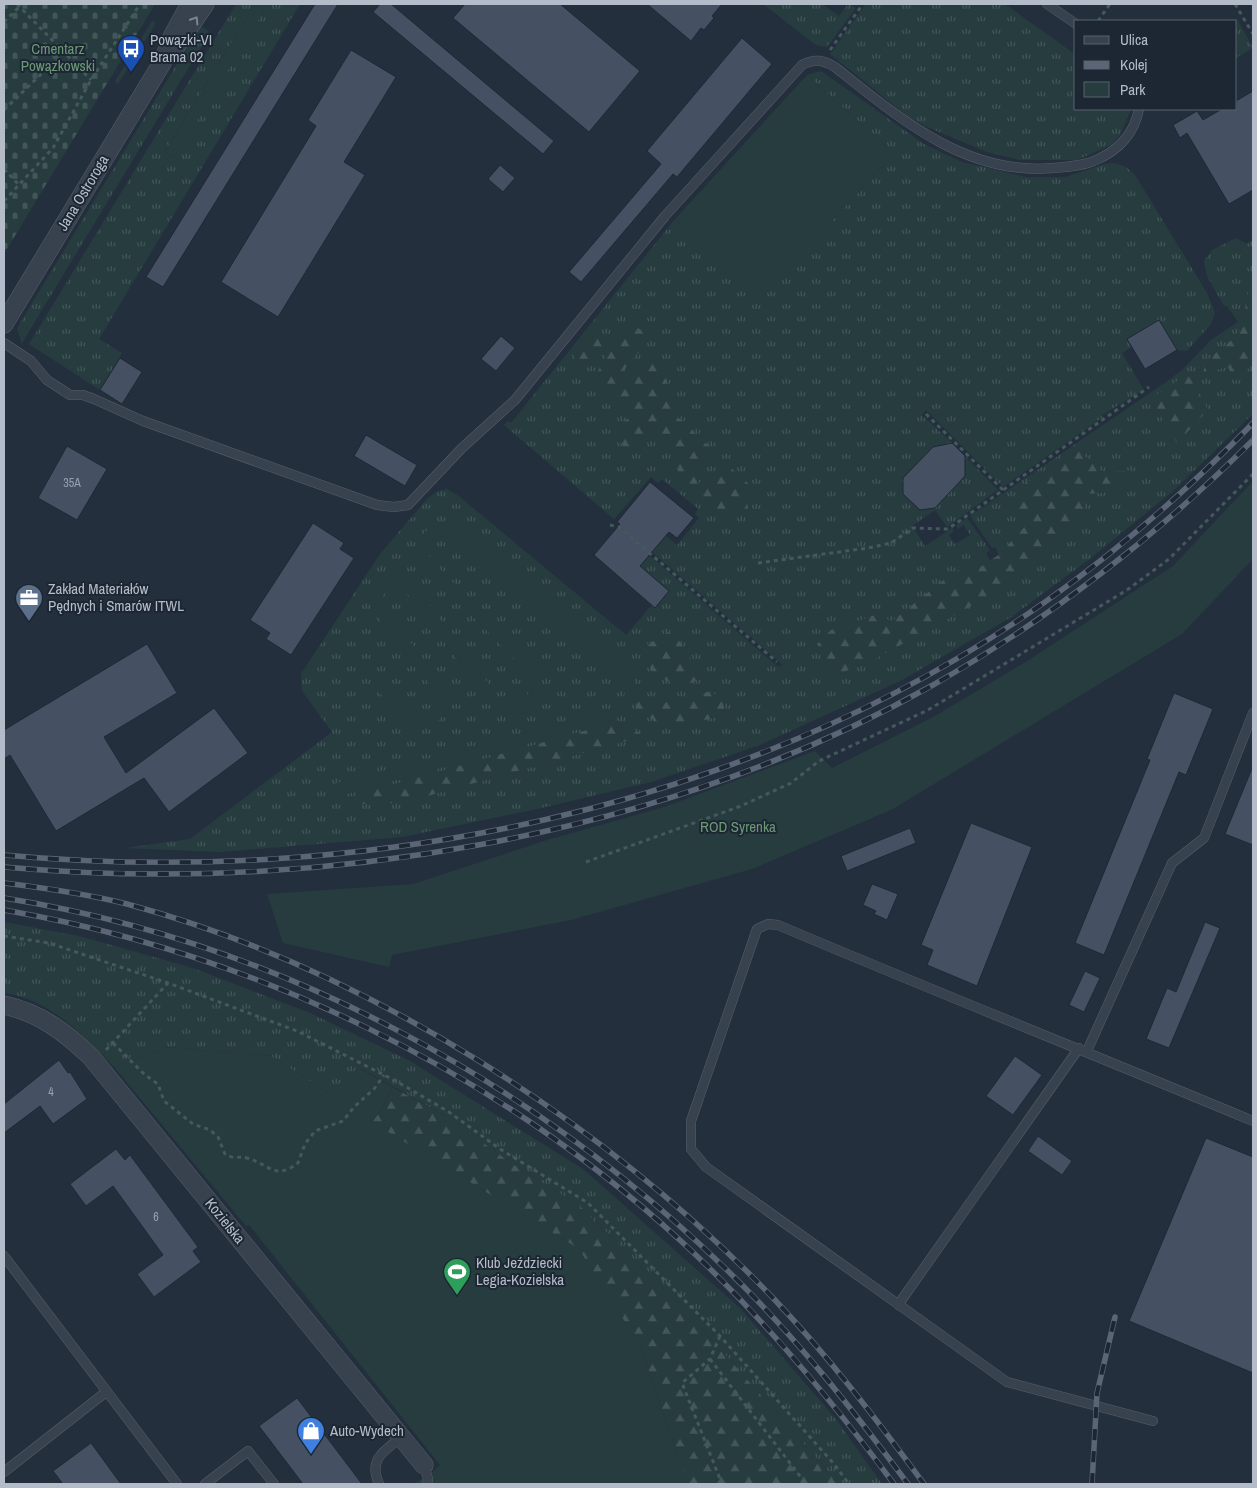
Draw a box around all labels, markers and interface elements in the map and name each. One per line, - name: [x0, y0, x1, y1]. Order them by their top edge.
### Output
- one-way arrow: [189, 17, 199, 26]
- legend: [1074, 20, 1237, 110]
- place label: Powązki-VI Brama 02: [150, 29, 212, 67]
- text: Ulica: [1120, 29, 1148, 50]
- bus stop icon: Powązki-VI Brama 02: [116, 34, 146, 73]
- park label: Cmentarz Powązkowski: [21, 38, 95, 76]
- text: Kolej: [1120, 54, 1147, 75]
- text: Park: [1120, 79, 1146, 100]
- street label: Jana Ostroroga: [52, 151, 113, 234]
- house number: 35A: [63, 475, 81, 491]
- place label: Zakład Materiałów Pędnych i Smarów ITWL: [48, 578, 184, 616]
- office icon: Zakład Materiałów Pędnych i Smarów ITWL: [14, 583, 44, 622]
- park label: ROD Syrenka: [700, 816, 776, 837]
- house number: 4: [48, 1084, 54, 1100]
- street label: Kozielska: [200, 1193, 250, 1248]
- house number: 6: [153, 1209, 159, 1225]
- place label: Klub Jeździecki Legia-Kozielska: [476, 1252, 564, 1290]
- sports icon: Klub Jeździecki Legia-Kozielska: [442, 1257, 472, 1296]
- shop icon: Auto-Wydech: [296, 1416, 326, 1455]
- place label: Auto-Wydech: [329, 1420, 404, 1441]

